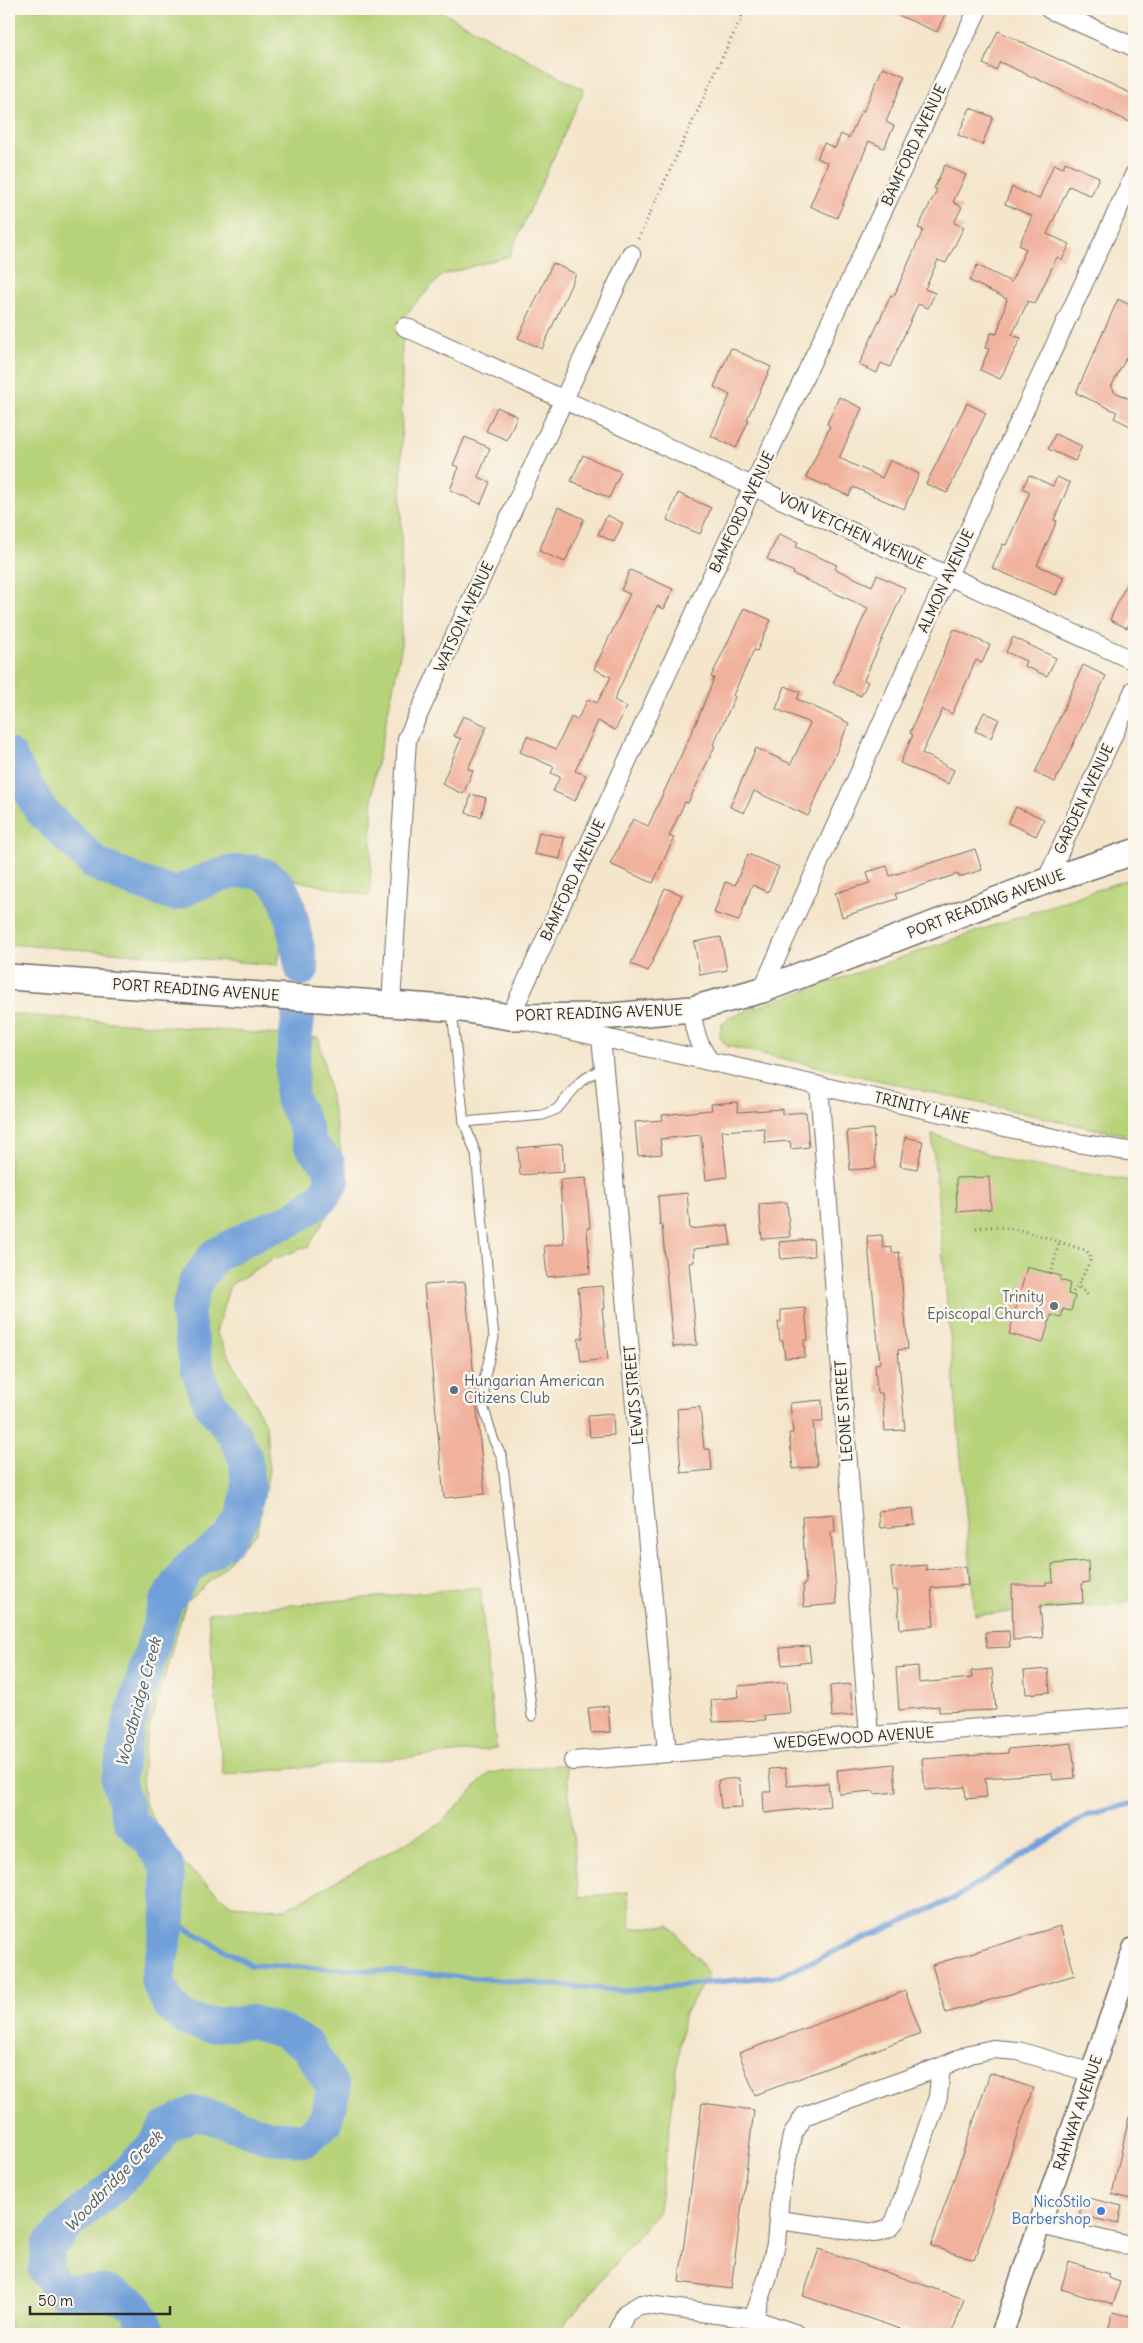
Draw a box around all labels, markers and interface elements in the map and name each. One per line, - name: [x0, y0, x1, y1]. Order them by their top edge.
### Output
- street label: BAMFORD AVENUE: [877, 81, 950, 209]
- street label: BAMFORD AVENUE: [705, 448, 778, 576]
- street label: VON VETCHEN AVENUE: [775, 488, 929, 573]
- street label: ALMON AVENUE: [913, 526, 978, 636]
- street label: WATSON AVENUE: [429, 558, 498, 676]
- street label: GARDEN AVENUE: [1050, 740, 1118, 857]
- street label: BAMFORD AVENUE: [536, 816, 609, 944]
- street label: PORT READING AVENUE: [904, 865, 1068, 942]
- street label: PORT READING AVENUE: [112, 974, 281, 1005]
- street label: PORT READING AVENUE: [515, 1000, 683, 1025]
- street label: TRINITY LANE: [872, 1087, 972, 1128]
- place label: Trinity Episcopal Church: [927, 1287, 1044, 1323]
- marker: Trinity Episcopal Church: [1048, 1300, 1060, 1312]
- street label: LEWIS STREET: [620, 1344, 647, 1446]
- street label: LEONE STREET: [830, 1359, 857, 1463]
- place label: Hungarian American Citizens Club: [464, 1371, 605, 1407]
- marker: Hungarian American Citizens Club: [448, 1384, 460, 1396]
- water label: Woodbridge Creek: [111, 1633, 165, 1769]
- street label: WEDGEWOOD AVENUE: [773, 1722, 935, 1753]
- street label: RAHWAY AVENUE: [1049, 2052, 1106, 2173]
- water label: Woodbridge Creek: [60, 2125, 168, 2236]
- place label: NicoStilo Barbershop: [1012, 2192, 1091, 2228]
- marker: NicoStilo Barbershop: [1095, 2205, 1107, 2217]
- scale bar: [30, 2283, 170, 2315]
- text: 50 m: [38, 2291, 73, 2310]

